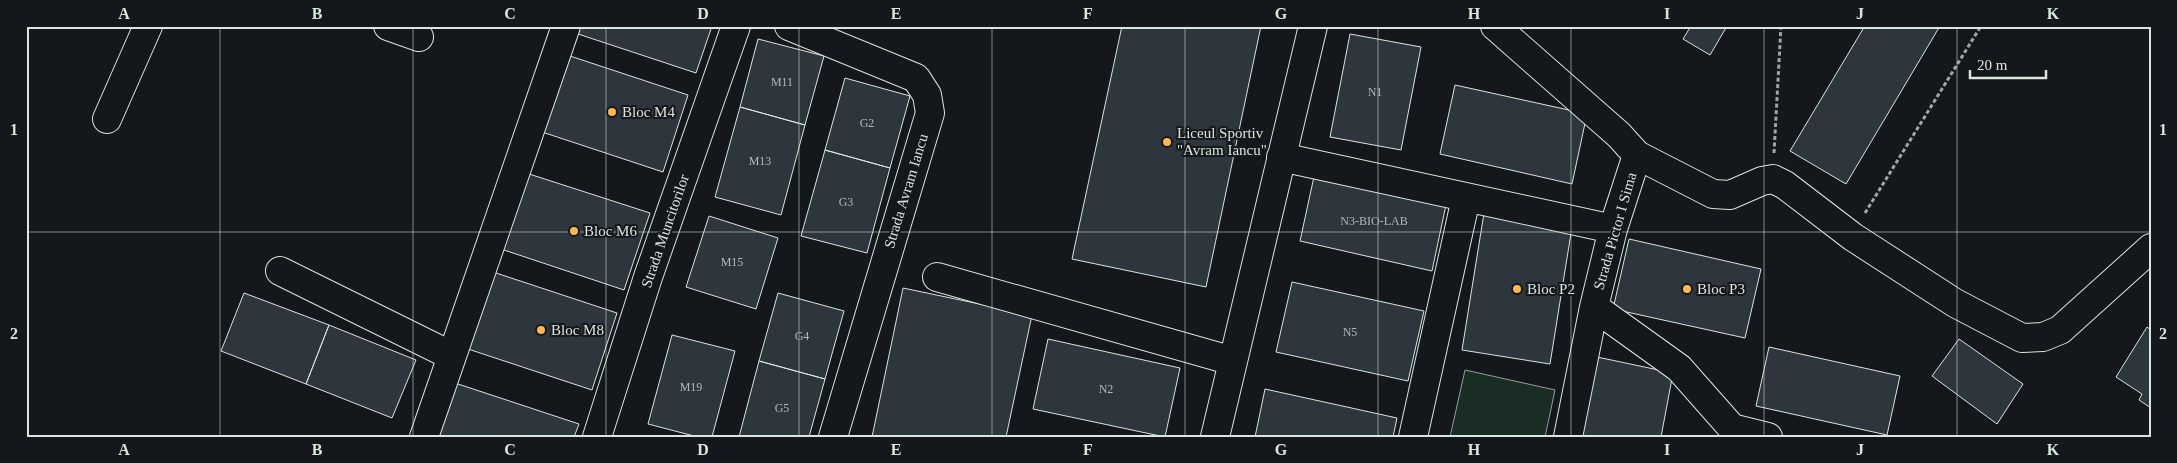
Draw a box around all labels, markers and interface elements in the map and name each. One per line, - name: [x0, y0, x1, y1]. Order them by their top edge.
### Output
- text: A: [118, 5, 130, 22]
- text: B: [312, 5, 323, 22]
- text: C: [504, 5, 516, 22]
- text: D: [697, 5, 709, 22]
- text: E: [891, 5, 901, 22]
- text: F: [1083, 5, 1093, 22]
- text: G: [1275, 5, 1288, 22]
- text: H: [1468, 5, 1481, 22]
- text: I: [1664, 5, 1670, 22]
- text: J: [1856, 5, 1864, 22]
- text: K: [2047, 5, 2060, 22]
- scale bar: [1970, 48, 2046, 80]
- text: 20 m: [1977, 57, 2008, 73]
- house number: M11: [771, 75, 793, 89]
- house number: N1: [1368, 85, 1382, 99]
- place label: Bloc M4: [622, 104, 675, 120]
- marker: Bloc M4: [606, 106, 618, 118]
- house number: G2: [860, 116, 874, 130]
- text: 1: [10, 121, 18, 138]
- text: 1: [2159, 121, 2167, 138]
- place label: Liceul Sportiv "Avram Iancu": [1177, 125, 1267, 158]
- street label: Strada Avram Iancu: [881, 131, 931, 250]
- marker: Liceul Sportiv "Avram Iancu": [1161, 136, 1173, 148]
- house number: M13: [749, 154, 771, 168]
- street label: Strada Pictor I Sima: [1591, 170, 1639, 291]
- street label: Strada Muncitorilor: [638, 172, 692, 290]
- house number: G3: [839, 195, 853, 209]
- house number: N3-BIO-LAB: [1340, 214, 1408, 228]
- place label: Bloc M6: [584, 223, 637, 239]
- marker: Bloc M6: [568, 225, 580, 237]
- house number: M15: [721, 255, 743, 269]
- place label: Bloc P2: [1527, 281, 1575, 297]
- place label: Bloc P3: [1697, 281, 1745, 297]
- marker: Bloc P2: [1511, 283, 1523, 295]
- marker: Bloc P3: [1681, 283, 1693, 295]
- place label: Bloc M8: [551, 322, 604, 338]
- marker: Bloc M8: [535, 324, 547, 336]
- text: 2: [10, 325, 18, 342]
- house number: N5: [1343, 325, 1357, 339]
- text: 2: [2159, 325, 2167, 342]
- house number: G4: [795, 329, 809, 343]
- house number: M19: [680, 380, 702, 394]
- house number: N2: [1099, 382, 1113, 396]
- house number: G5: [775, 401, 789, 415]
- text: A: [118, 441, 130, 458]
- text: B: [312, 441, 323, 458]
- text: C: [504, 441, 516, 458]
- text: D: [697, 441, 709, 458]
- text: E: [891, 441, 901, 458]
- text: F: [1083, 441, 1093, 458]
- text: G: [1275, 441, 1288, 458]
- text: H: [1468, 441, 1481, 458]
- text: I: [1664, 441, 1670, 458]
- text: J: [1856, 441, 1864, 458]
- text: K: [2047, 441, 2060, 458]

